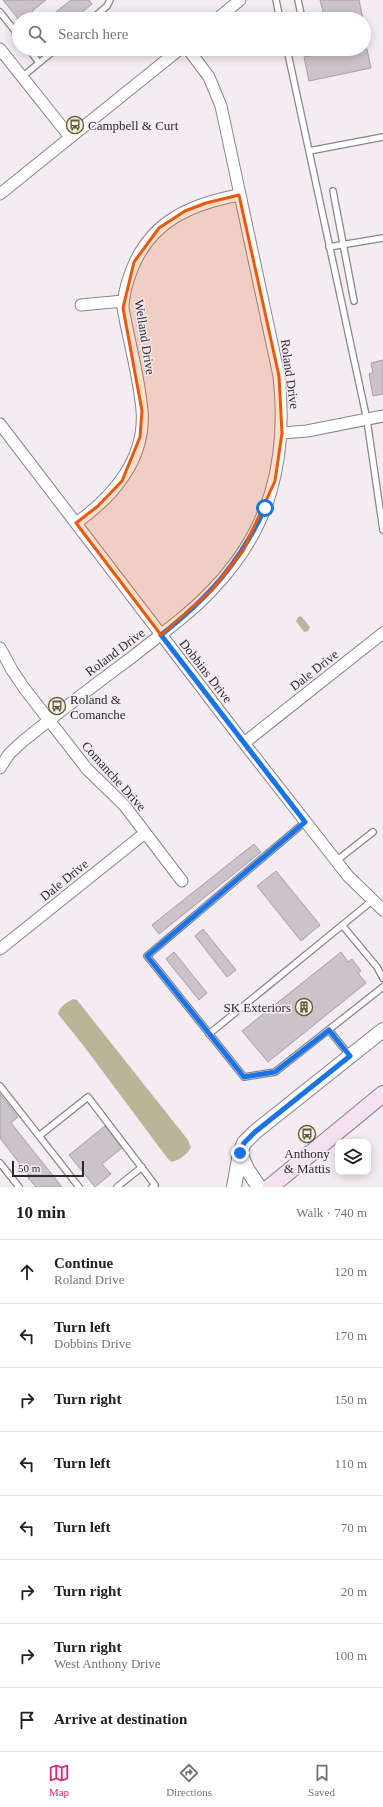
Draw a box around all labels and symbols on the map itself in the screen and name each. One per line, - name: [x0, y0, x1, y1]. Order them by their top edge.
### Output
- bus stop icon: Campbell & Curt: [65, 115, 85, 135]
- place label: Campbell & Curt: [88, 118, 179, 133]
- street label: Welland Drive: [132, 298, 158, 376]
- street label: Roland Drive: [278, 338, 302, 410]
- route start: [256, 499, 274, 517]
- street label: Roland Drive: [82, 625, 148, 679]
- street label: Dobbins Drive: [176, 636, 236, 706]
- street label: Dale Drive: [287, 646, 341, 694]
- place label: Roland & Comanche: [70, 692, 126, 722]
- bus stop icon: Roland & Comanche: [47, 696, 67, 716]
- street label: Comanche Drive: [79, 738, 149, 814]
- street label: Dale Drive: [37, 856, 91, 904]
- building icon: SK Exteriors: [294, 997, 314, 1017]
- place label: SK Exteriors: [223, 1000, 291, 1015]
- bus stop icon: Anthony & Mattis: [297, 1124, 317, 1144]
- route end: [231, 1144, 249, 1162]
- place label: Anthony & Mattis: [284, 1146, 330, 1176]
- scale bar: [12, 1159, 84, 1178]

